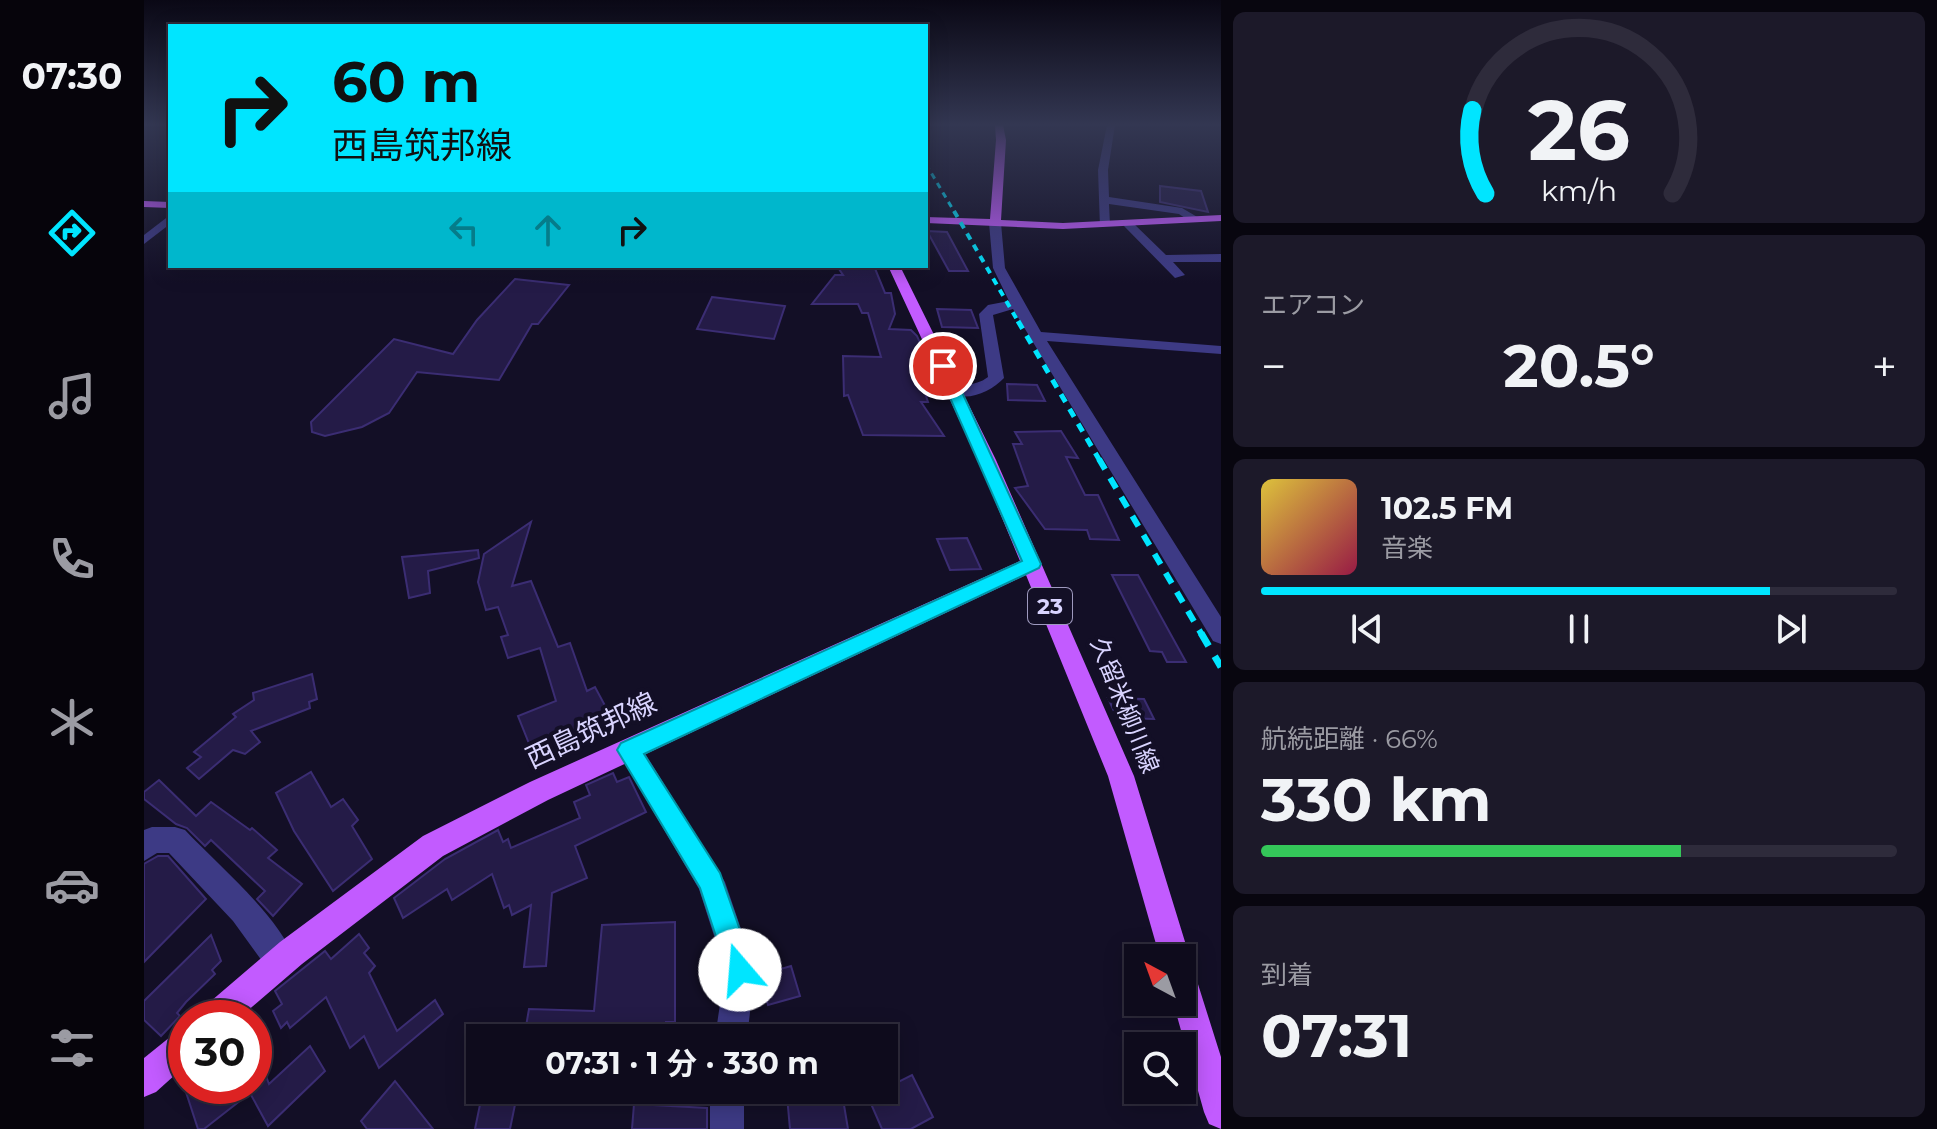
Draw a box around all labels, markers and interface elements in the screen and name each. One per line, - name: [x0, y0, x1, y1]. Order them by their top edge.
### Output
- text: 60 m: [332, 48, 480, 116]
- text: 07:30: [21, 54, 123, 98]
- icon: right: [200, 56, 304, 160]
- text: 26: [1528, 78, 1630, 180]
- text: 西島筑邦線: [332, 123, 512, 167]
- text: km/h: [1541, 173, 1617, 208]
- icon: directions: [44, 205, 100, 261]
- icon: left: [442, 208, 486, 252]
- icon: ahead: [526, 208, 570, 252]
- icon: right: [610, 208, 654, 252]
- text: エアコン: [1261, 289, 1365, 321]
- text: 20.5°: [1503, 329, 1655, 402]
- pin: [909, 332, 977, 400]
- text: −: [1261, 339, 1286, 393]
- text: +: [1872, 339, 1897, 393]
- icon: arrive: [921, 344, 965, 388]
- icon: music: [44, 368, 100, 424]
- text: 102.5 FM: [1381, 490, 1513, 527]
- icon: phone: [44, 531, 100, 587]
- text: 音楽: [1381, 532, 1433, 564]
- road number: 23: [1028, 588, 1072, 624]
- icon: previous: [1345, 607, 1389, 651]
- icon: pause: [1557, 607, 1601, 651]
- icon: next: [1769, 607, 1813, 651]
- street label: 久留米柳川線: [1085, 633, 1165, 777]
- street label: 西島筑邦線: [520, 685, 662, 775]
- icon: climate: [44, 694, 100, 750]
- text: 航続距離 · 66%: [1261, 723, 1438, 755]
- text: 330 km: [1261, 763, 1491, 836]
- icon: car: [44, 857, 100, 913]
- position arrow: [698, 928, 782, 1012]
- north arrow: [1124, 944, 1196, 1016]
- map controls: [1124, 944, 1196, 1104]
- text: 到着: [1261, 959, 1313, 991]
- text: 07:31: [1261, 999, 1412, 1072]
- speed limit sign: 30: [168, 1000, 272, 1104]
- icon: filters: [44, 1020, 100, 1076]
- button: search: [1124, 1032, 1196, 1104]
- text: 07:31 · 1 分 · 330 m: [545, 1045, 819, 1082]

